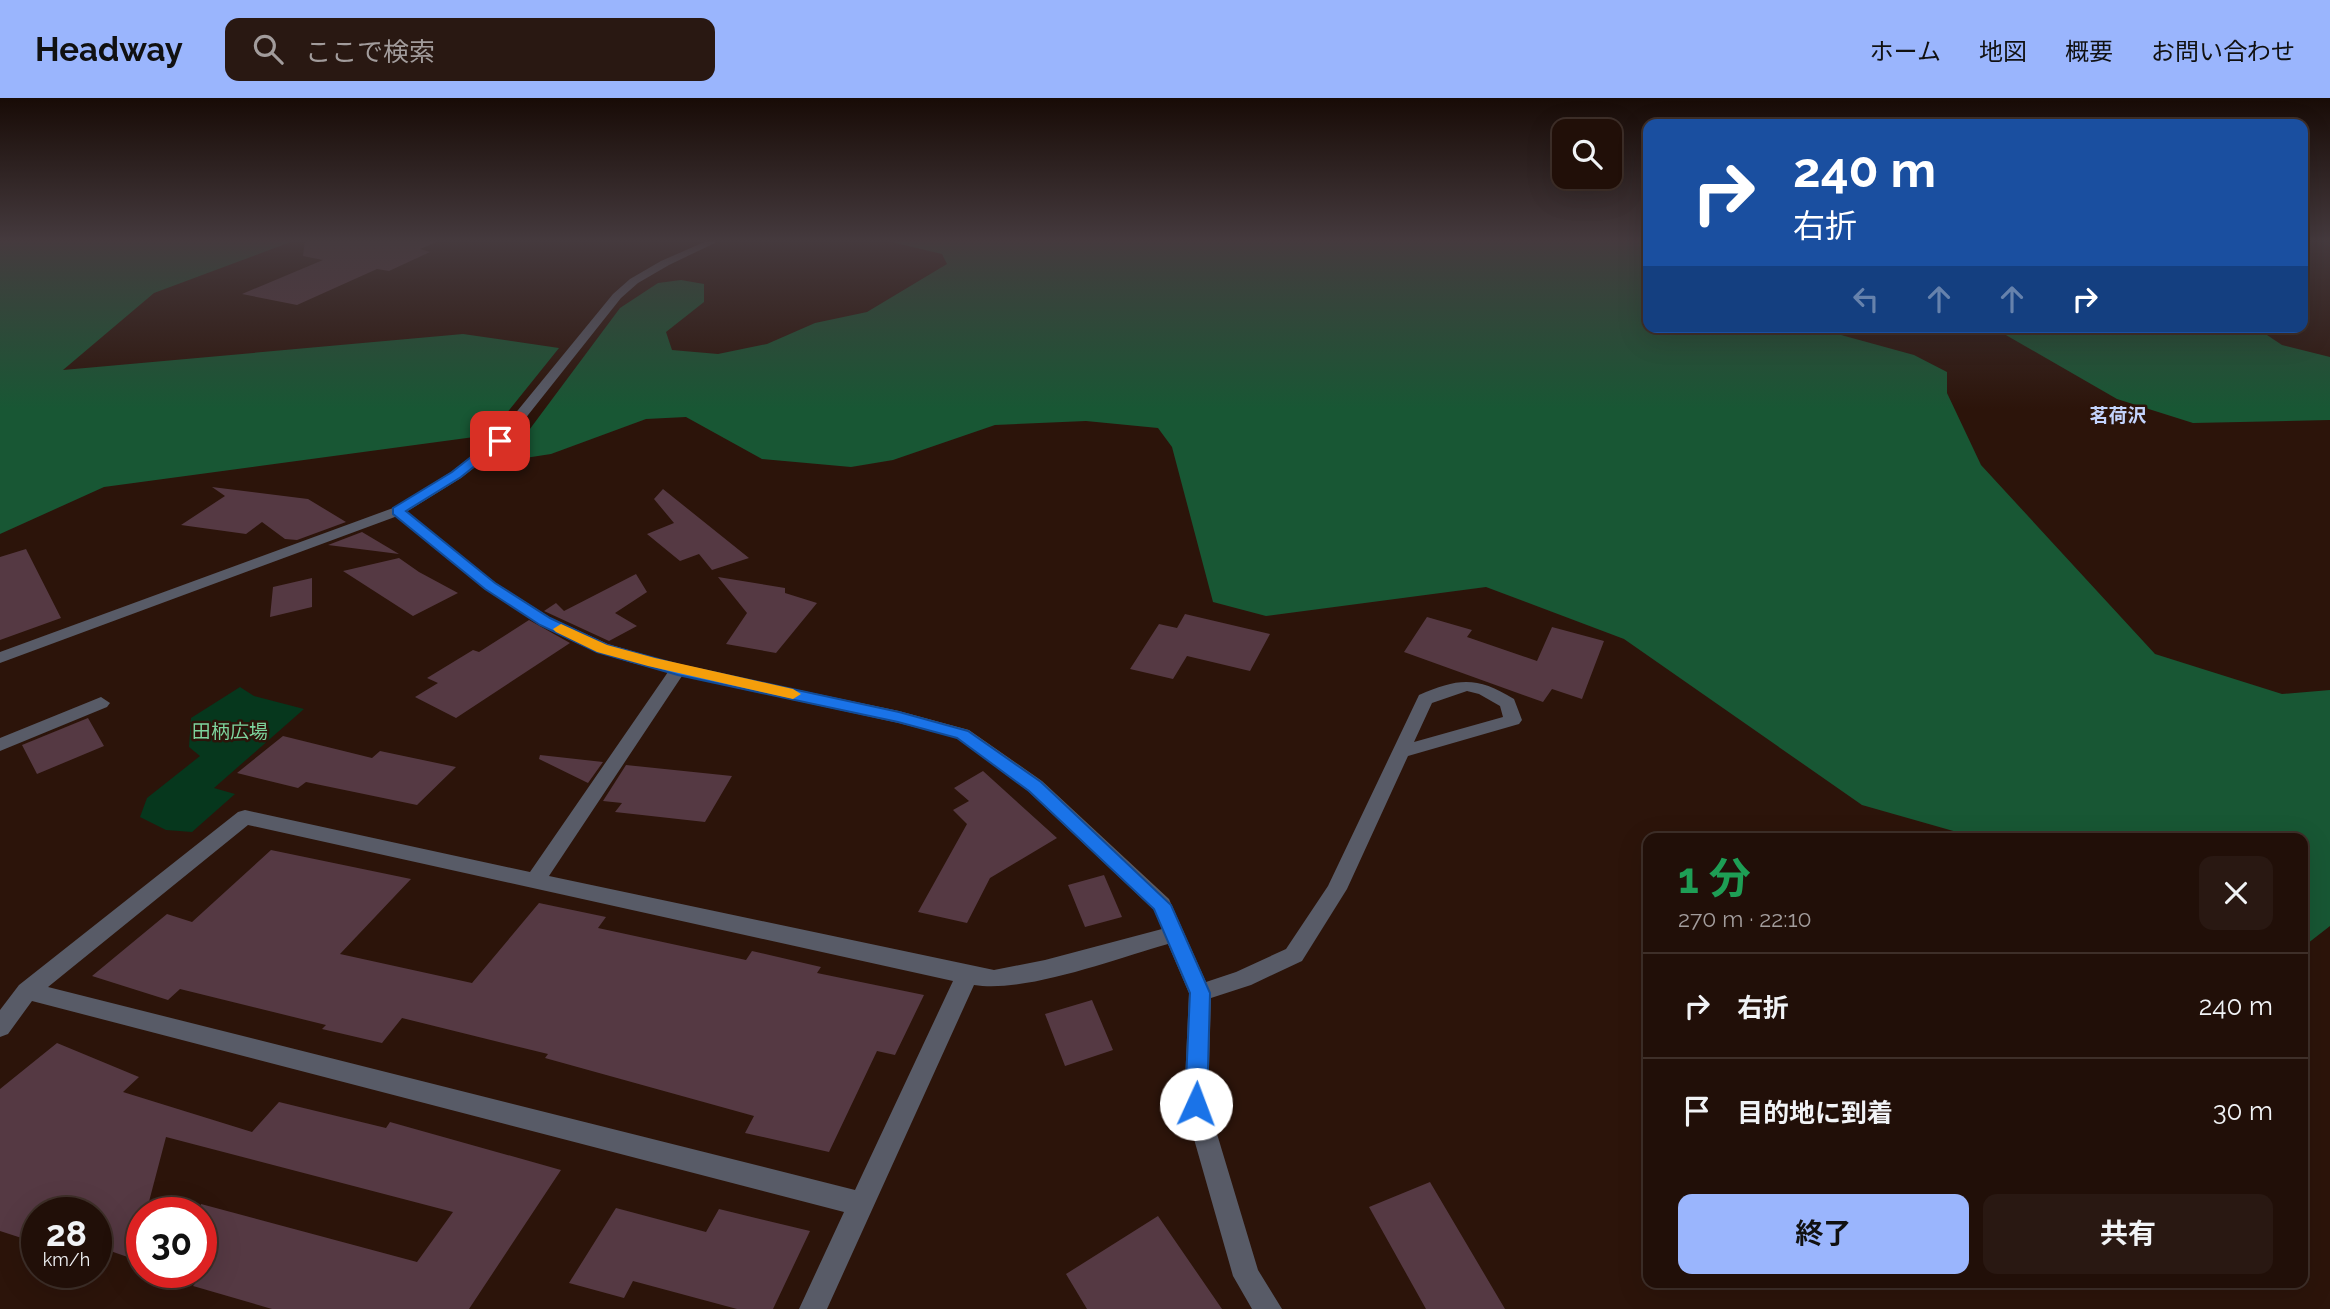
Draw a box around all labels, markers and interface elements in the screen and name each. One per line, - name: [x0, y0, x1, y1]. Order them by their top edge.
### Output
- search box: [225, 18, 715, 81]
- text: Headway: [35, 30, 183, 69]
- icon: search: [249, 30, 287, 68]
- text: ここで検索: [305, 37, 435, 67]
- text: ホーム: [1870, 37, 1941, 66]
- text: 地図: [1979, 37, 2027, 66]
- text: 概要: [2065, 37, 2113, 66]
- text: お問い合わせ: [2151, 37, 2295, 66]
- map controls: [1552, 119, 1622, 189]
- button: search: [1552, 119, 1622, 189]
- text: 240 m: [1793, 141, 1936, 198]
- icon: right: [1678, 147, 1769, 238]
- text: 右折: [1793, 207, 1857, 244]
- icon: left: [1847, 280, 1885, 318]
- icon: ahead: [1920, 280, 1958, 318]
- icon: ahead: [1993, 280, 2031, 318]
- icon: right: [2066, 280, 2104, 318]
- district label: 茗荷沢: [2089, 404, 2147, 426]
- pin: [470, 411, 530, 471]
- icon: arrive: [481, 422, 519, 460]
- park label: 田柄広場: [192, 720, 268, 742]
- text: 1 分: [1678, 854, 1751, 903]
- button: close: [2199, 856, 2273, 930]
- text: 270 m · 22:10: [1678, 905, 1812, 932]
- icon: right: [1678, 987, 1716, 1025]
- text: 240 m: [2199, 991, 2273, 1021]
- text: 右折: [1737, 993, 1789, 1023]
- position arrow: [1159, 1067, 1233, 1141]
- icon: arrive: [1678, 1092, 1716, 1130]
- text: 30 m: [2213, 1096, 2273, 1126]
- text: 目的地に到着: [1737, 1098, 1893, 1128]
- button: 終了: [1678, 1194, 1969, 1274]
- button: 共有: [1983, 1194, 2273, 1274]
- speed limit sign: 30: [126, 1197, 217, 1288]
- text: 28: [46, 1213, 87, 1254]
- text: km/h: [43, 1249, 90, 1270]

